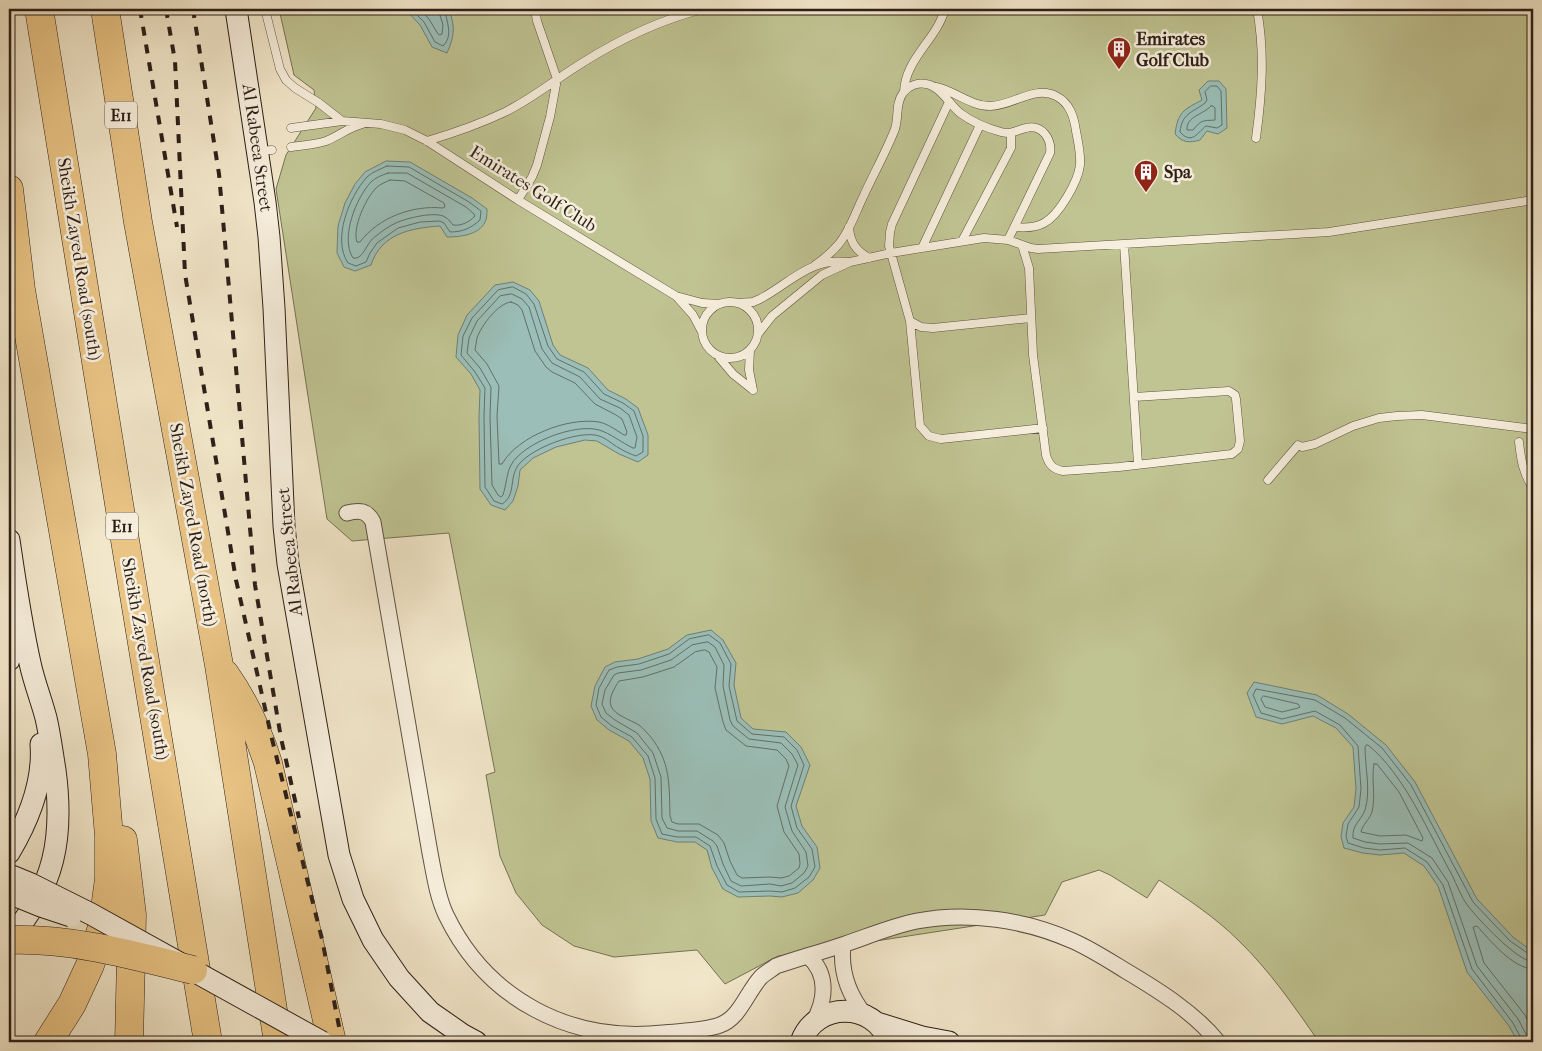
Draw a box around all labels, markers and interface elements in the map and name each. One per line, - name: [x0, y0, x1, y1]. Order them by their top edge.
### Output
- place label: Emirates Golf Club: [1136, 29, 1210, 71]
- building icon: Emirates Golf Club: [1106, 36, 1132, 70]
- street label: Al Rabeea Street: [237, 82, 276, 214]
- road number: E11: [105, 102, 137, 128]
- street label: Emirates Golf Club: [465, 141, 601, 237]
- street label: Sheikh Zayed Road (south): [53, 156, 105, 362]
- building icon: Spa: [1133, 159, 1159, 193]
- place label: Spa: [1164, 162, 1192, 183]
- street label: Sheikh Zayed Road (north): [165, 422, 221, 628]
- street label: Al Rabeea Street: [273, 486, 307, 618]
- road number: E11: [106, 512, 138, 540]
- street label: Sheikh Zayed Road (south): [117, 556, 173, 762]

